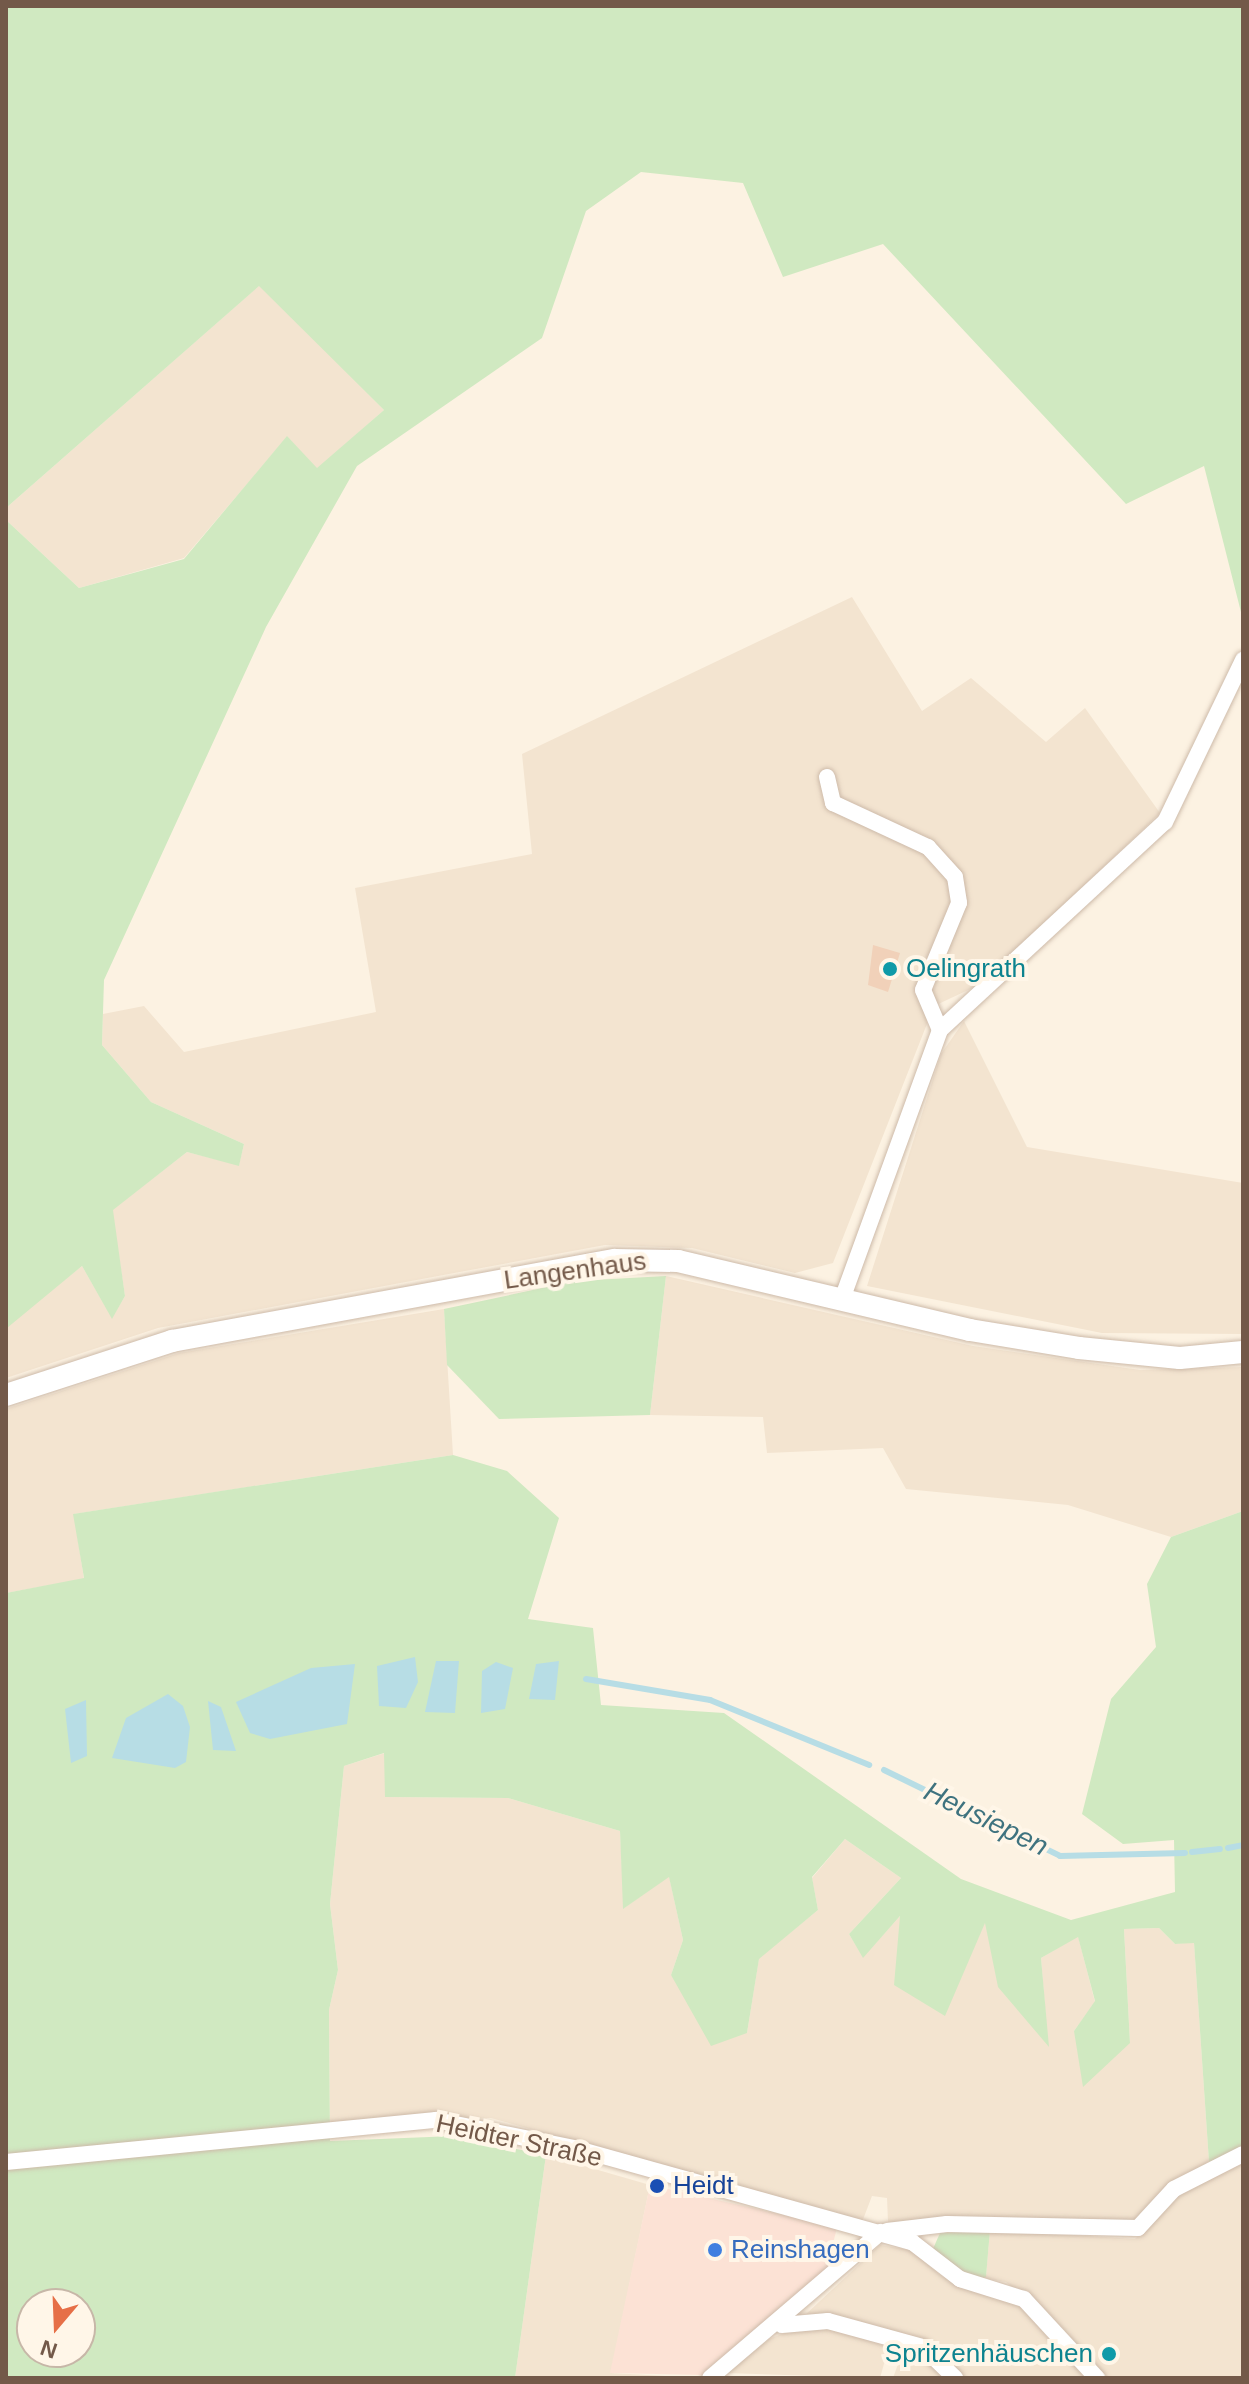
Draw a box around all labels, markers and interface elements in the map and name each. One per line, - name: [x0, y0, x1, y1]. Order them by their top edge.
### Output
- place label: Oelingrath: [906, 953, 1026, 985]
- marker: Oelingrath: [881, 960, 899, 978]
- street label: Langenhaus: [502, 1246, 648, 1296]
- water label: Heusiepen: [918, 1775, 1054, 1863]
- street label: Heidter Straße: [433, 2108, 605, 2174]
- place label: Heidt: [673, 2170, 734, 2202]
- marker: Heidt: [648, 2177, 666, 2195]
- place label: Reinshagen: [731, 2234, 870, 2266]
- marker: Reinshagen: [706, 2241, 724, 2259]
- north arrow: [16, 2288, 96, 2368]
- text: N: [37, 2335, 60, 2364]
- place label: Spritzenhäuschen: [885, 2338, 1093, 2370]
- marker: Spritzenhäuschen: [1100, 2345, 1118, 2363]

